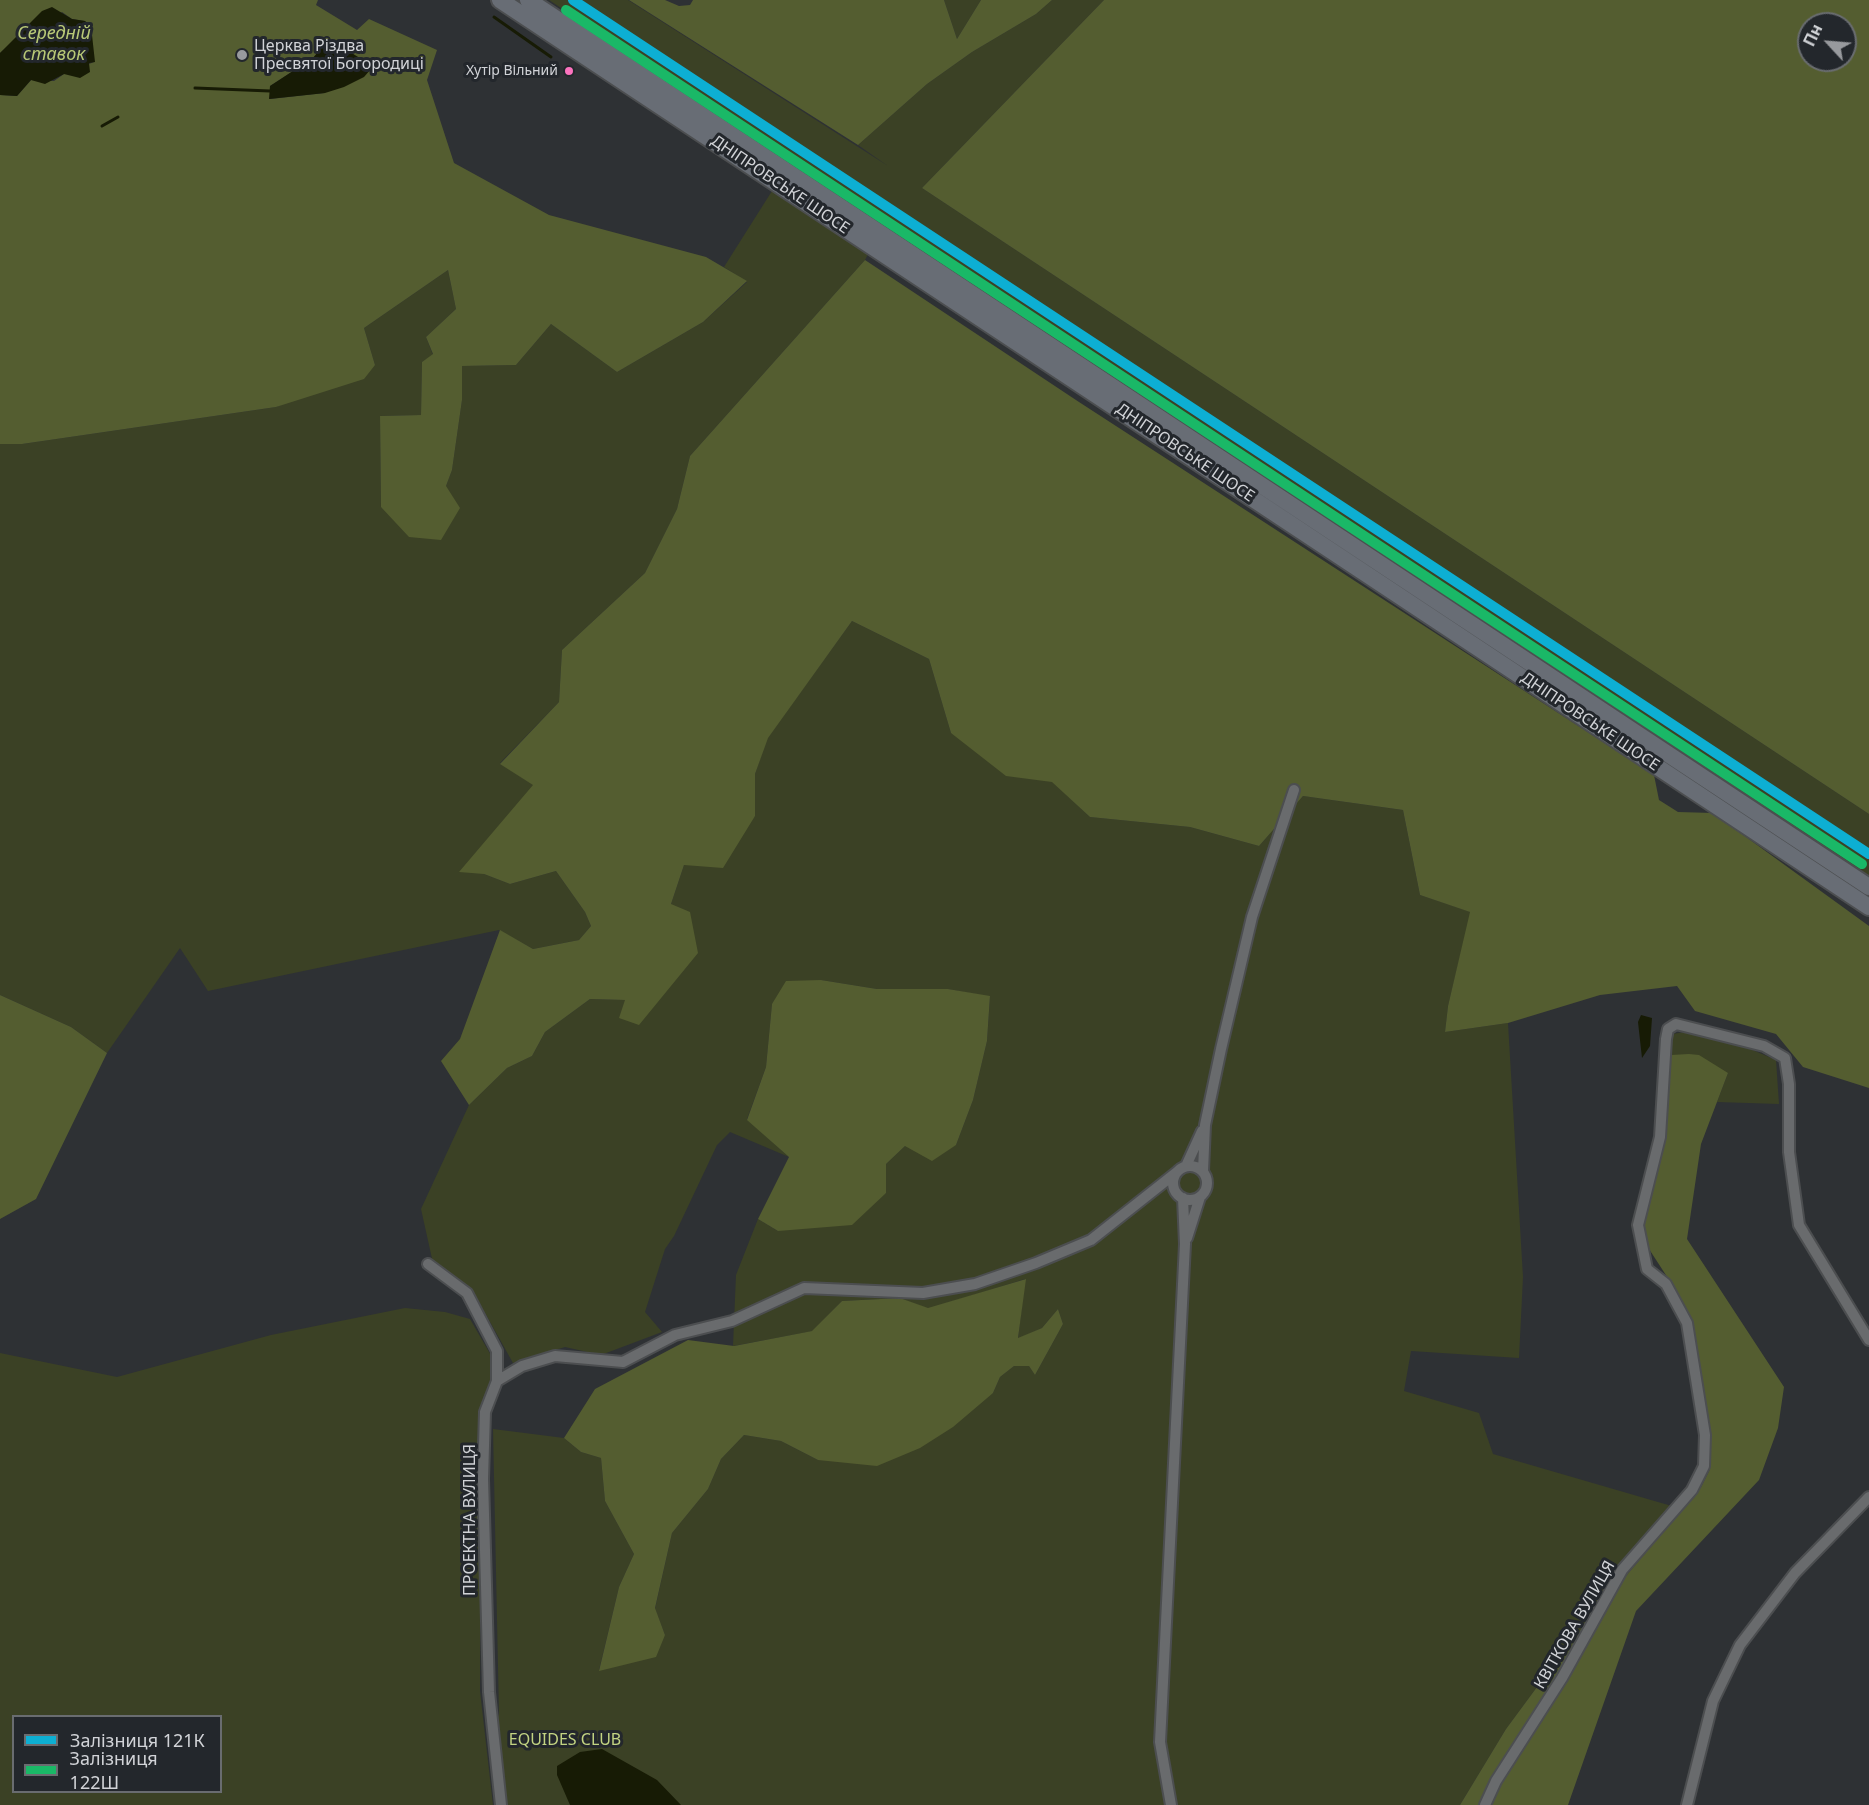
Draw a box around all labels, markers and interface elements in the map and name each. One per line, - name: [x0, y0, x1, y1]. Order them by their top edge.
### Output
- north arrow: [1797, 12, 1857, 72]
- text: Пн: [1798, 20, 1827, 50]
- water label: Середній ставок: [17, 23, 91, 66]
- place label: Церква Різдва Пресвятої Богородиці: [254, 36, 424, 74]
- marker: Церква Різдва Пресвятої Богородиці: [235, 48, 249, 62]
- place label: Хутір Вільний: [466, 63, 558, 79]
- marker: Хутір Вільний: [563, 65, 575, 77]
- street label: ДНІПРОВСЬКЕ ШОСЕ: [707, 131, 853, 239]
- street label: ДНІПРОВСЬКЕ ШОСЕ: [1112, 399, 1258, 507]
- street label: ДНІПРОВСЬКЕ ШОСЕ: [1517, 668, 1663, 776]
- street label: ПРОЕКТНА ВУЛИЦЯ: [460, 1444, 480, 1596]
- street label: КВІТКОВА ВУЛИЦЯ: [1531, 1558, 1619, 1692]
- legend: [12, 1715, 222, 1793]
- text: Залізниця 121К: [70, 1728, 205, 1752]
- park label: EQUIDES CLUB: [509, 1730, 621, 1750]
- text: Залізниця 122Ш: [70, 1746, 158, 1794]

